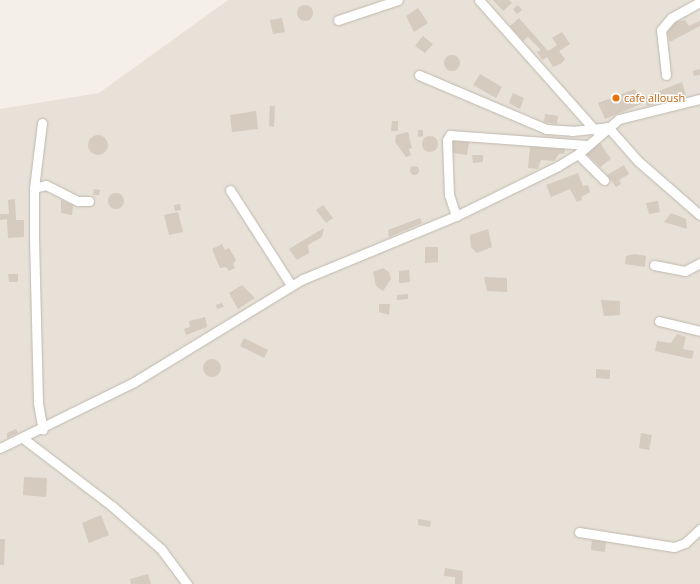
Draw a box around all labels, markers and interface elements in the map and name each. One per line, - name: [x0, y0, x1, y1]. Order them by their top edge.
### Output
- place label: cafe alloush: [624, 91, 685, 105]
- marker: cafe alloush: [611, 93, 621, 103]

